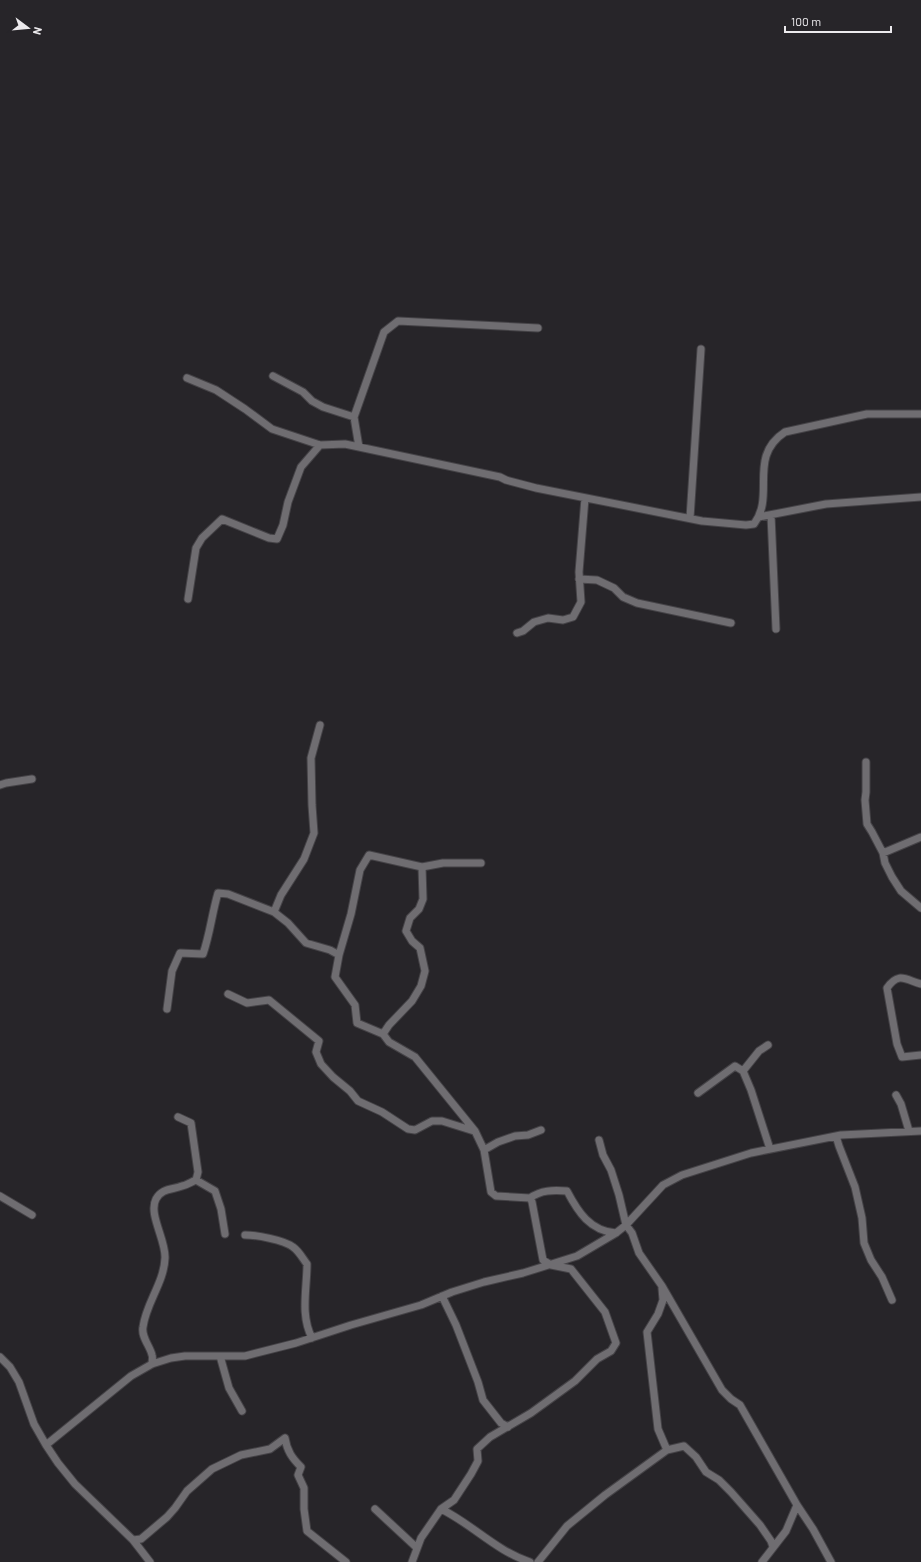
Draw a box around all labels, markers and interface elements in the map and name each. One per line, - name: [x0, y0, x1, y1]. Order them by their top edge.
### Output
- north arrow: [8, 8, 48, 48]
- scale bar: [785, 8, 891, 34]
- text: 100 m: [791, 14, 821, 28]
- text: N: [31, 26, 45, 36]

